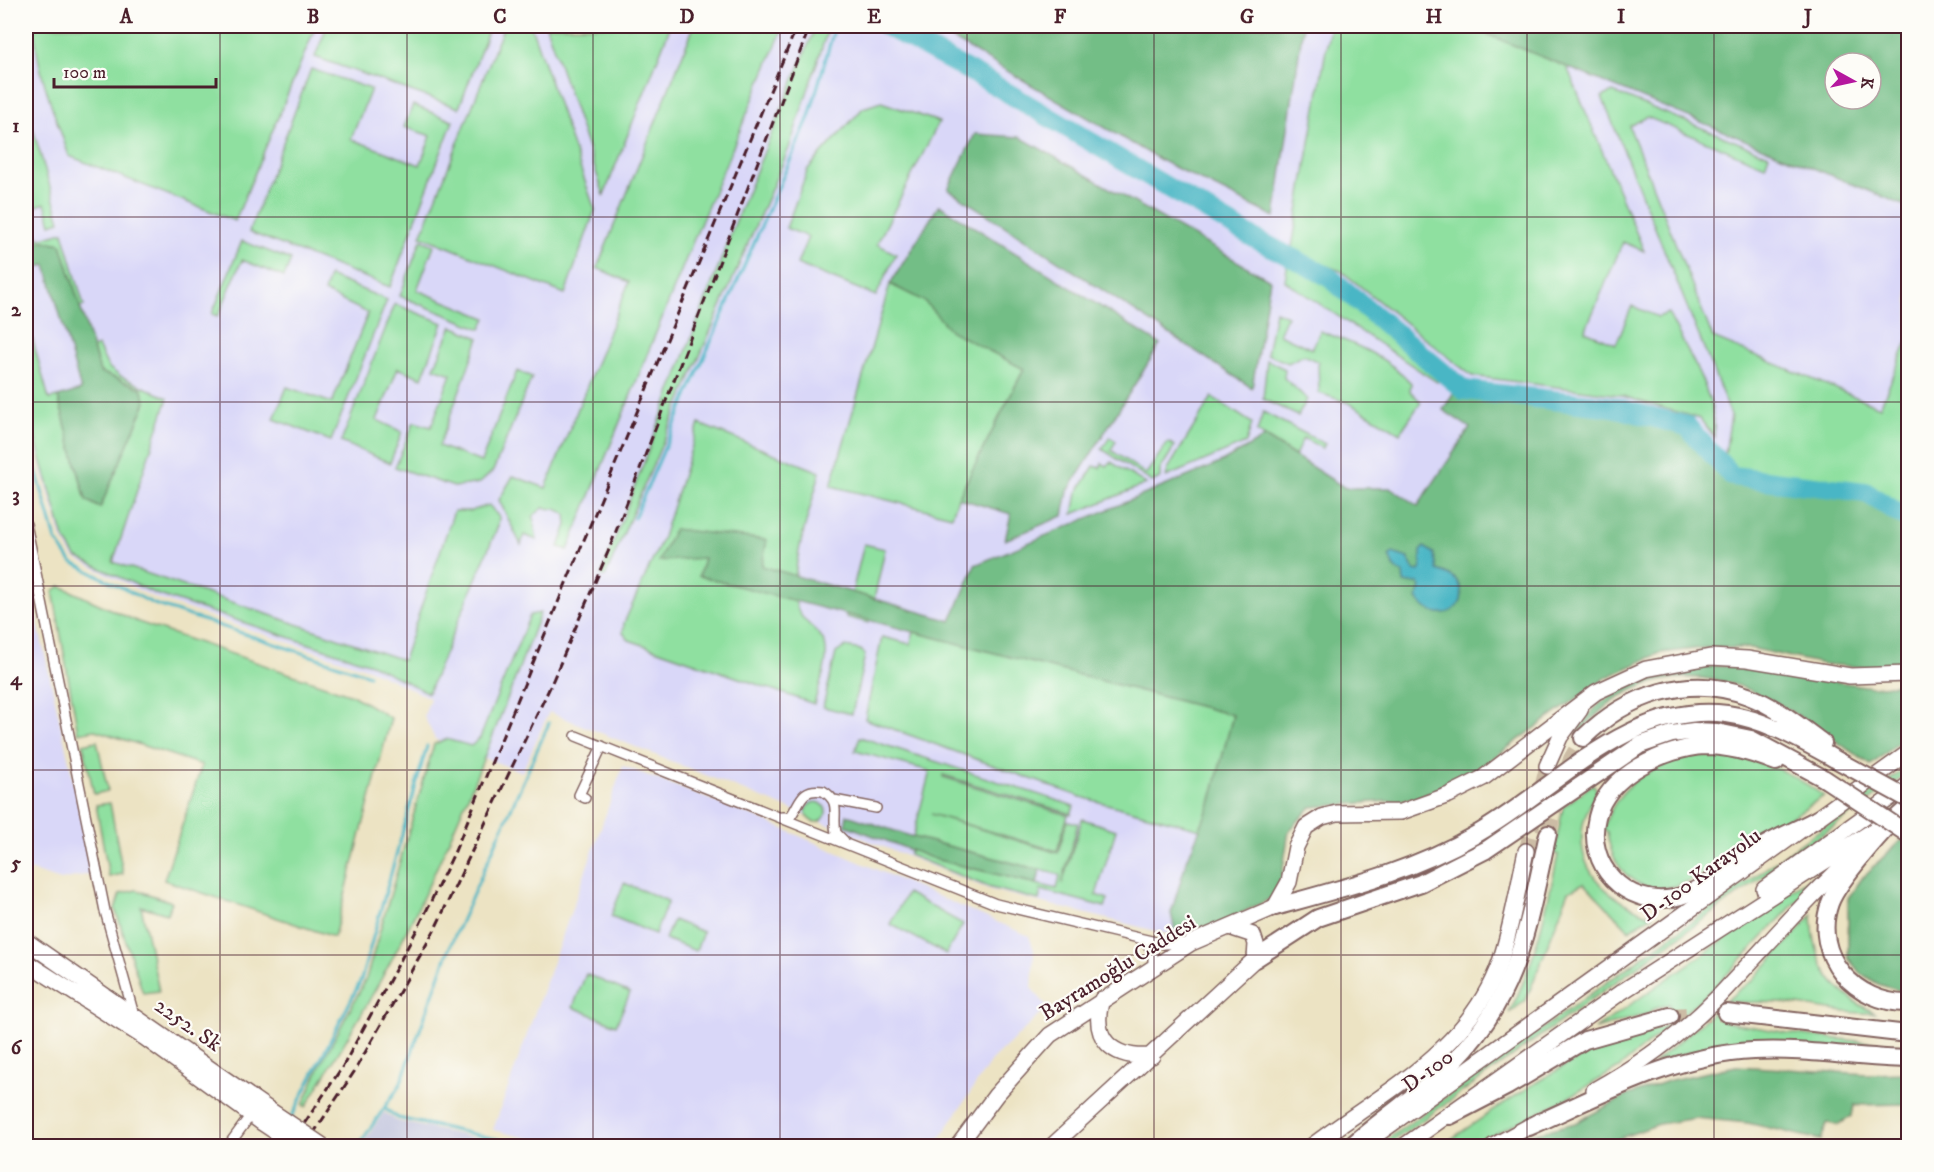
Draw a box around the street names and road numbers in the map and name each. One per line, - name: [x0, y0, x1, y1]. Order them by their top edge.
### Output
- street label: D-100 Karayolu: [1636, 822, 1766, 928]
- street label: Bayramoğlu Caddesi: [1035, 909, 1201, 1027]
- street label: 2252. Sk: [149, 992, 227, 1058]
- street label: D-100: [1397, 1043, 1459, 1099]

